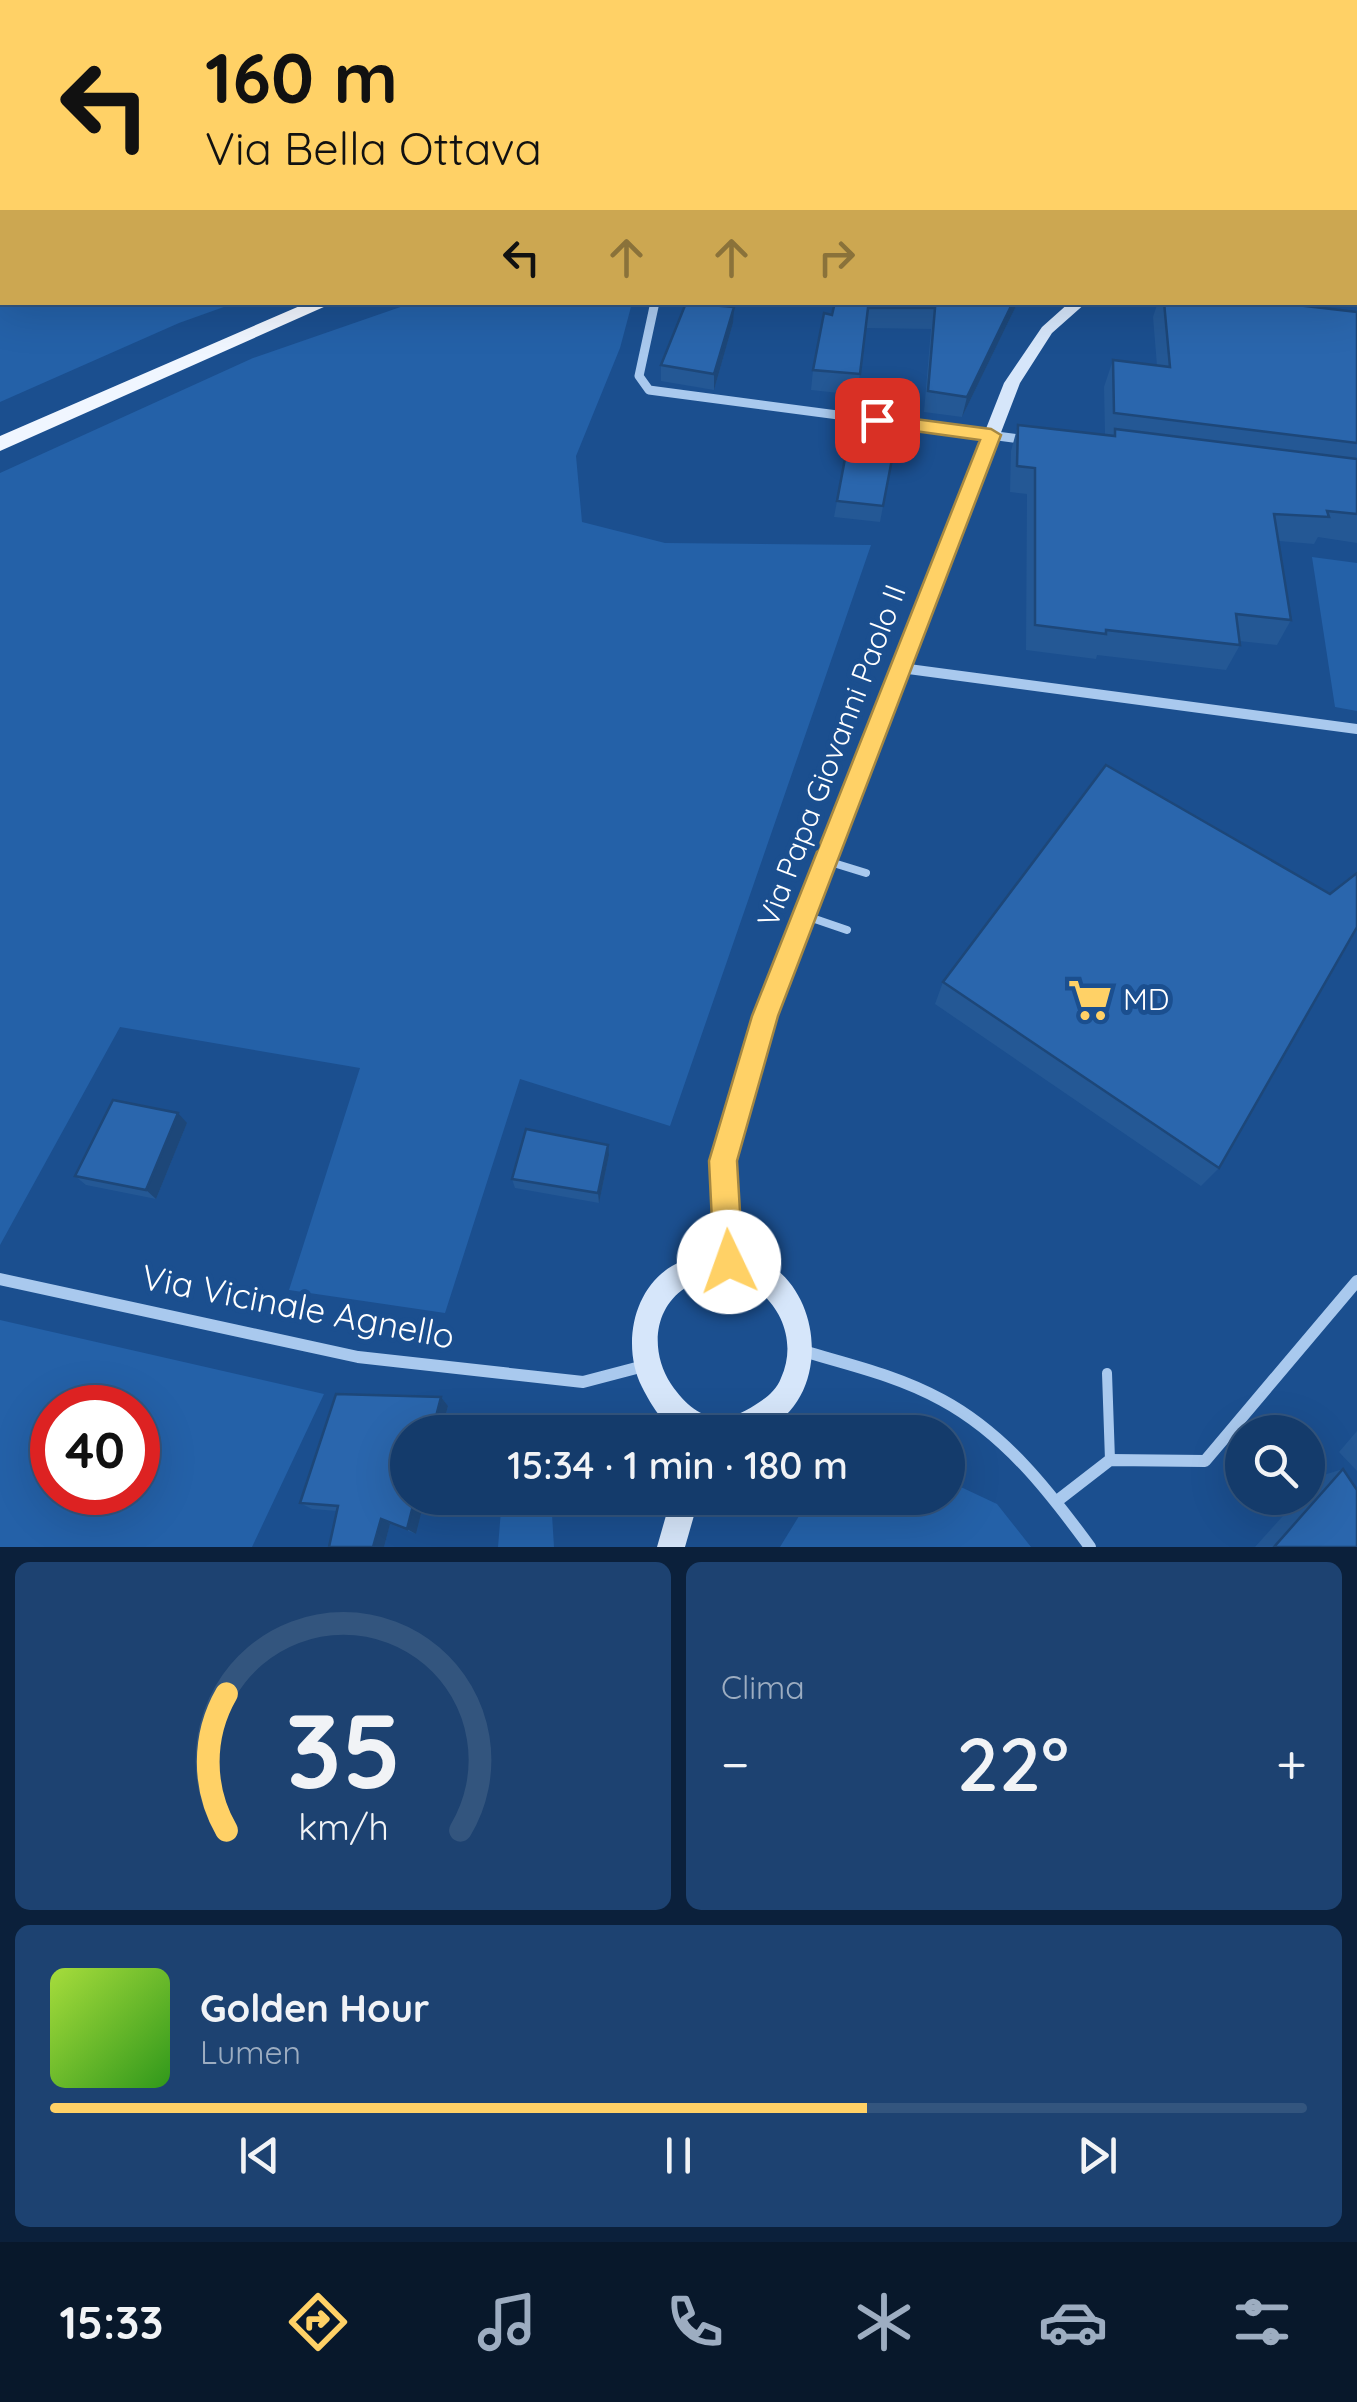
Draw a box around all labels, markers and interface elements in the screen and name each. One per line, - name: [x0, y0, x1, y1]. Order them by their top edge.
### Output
- text: 160 m: [205, 33, 398, 121]
- icon: left: [40, 40, 170, 170]
- text: Via Bella Ottava: [205, 120, 542, 176]
- icon: left: [494, 230, 549, 285]
- icon: ahead: [599, 230, 654, 285]
- icon: ahead: [704, 230, 759, 285]
- icon: right: [809, 230, 864, 285]
- pin: [835, 378, 920, 463]
- icon: arrive: [850, 393, 905, 448]
- street label: Via Papa Giovanni Paolo II: [748, 579, 914, 932]
- supermarket icon: MD: [1066, 976, 1114, 1024]
- place label: MD: [1123, 980, 1169, 1018]
- position arrow: [677, 1210, 781, 1314]
- street label: Via Vicinale Agnello: [138, 1254, 458, 1358]
- speed limit sign: 40: [30, 1385, 160, 1515]
- map controls: [1225, 1415, 1325, 1515]
- button: search: [1225, 1415, 1325, 1515]
- text: 15:34 · 1 min · 180 m: [507, 1441, 848, 1489]
- text: Clima: [721, 1667, 805, 1707]
- text: 35: [285, 1684, 401, 1814]
- text: 22°: [957, 1716, 1069, 1810]
- text: −: [721, 1729, 750, 1798]
- text: +: [1276, 1729, 1307, 1798]
- text: km/h: [298, 1804, 388, 1849]
- text: Golden Hour: [200, 1984, 429, 2032]
- text: Lumen: [200, 2032, 301, 2072]
- icon: previous: [232, 2128, 287, 2183]
- icon: pause: [651, 2128, 706, 2183]
- icon: next: [1070, 2128, 1125, 2183]
- icon: directions: [283, 2287, 353, 2357]
- icon: music: [472, 2287, 542, 2357]
- icon: phone: [660, 2287, 730, 2357]
- icon: climate: [849, 2287, 919, 2357]
- icon: car: [1038, 2287, 1108, 2357]
- icon: filters: [1227, 2287, 1297, 2357]
- text: 15:33: [59, 2294, 164, 2350]

